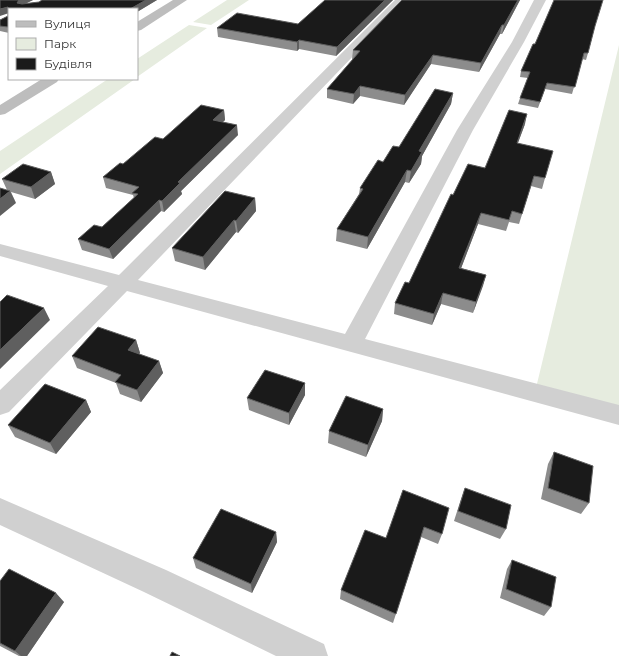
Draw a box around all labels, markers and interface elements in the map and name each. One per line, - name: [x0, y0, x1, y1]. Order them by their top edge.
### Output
- legend: [8, 8, 138, 80]
- text: Вулиця: [44, 16, 91, 31]
- text: Парк: [44, 36, 76, 51]
- text: Будівля: [44, 56, 92, 71]

